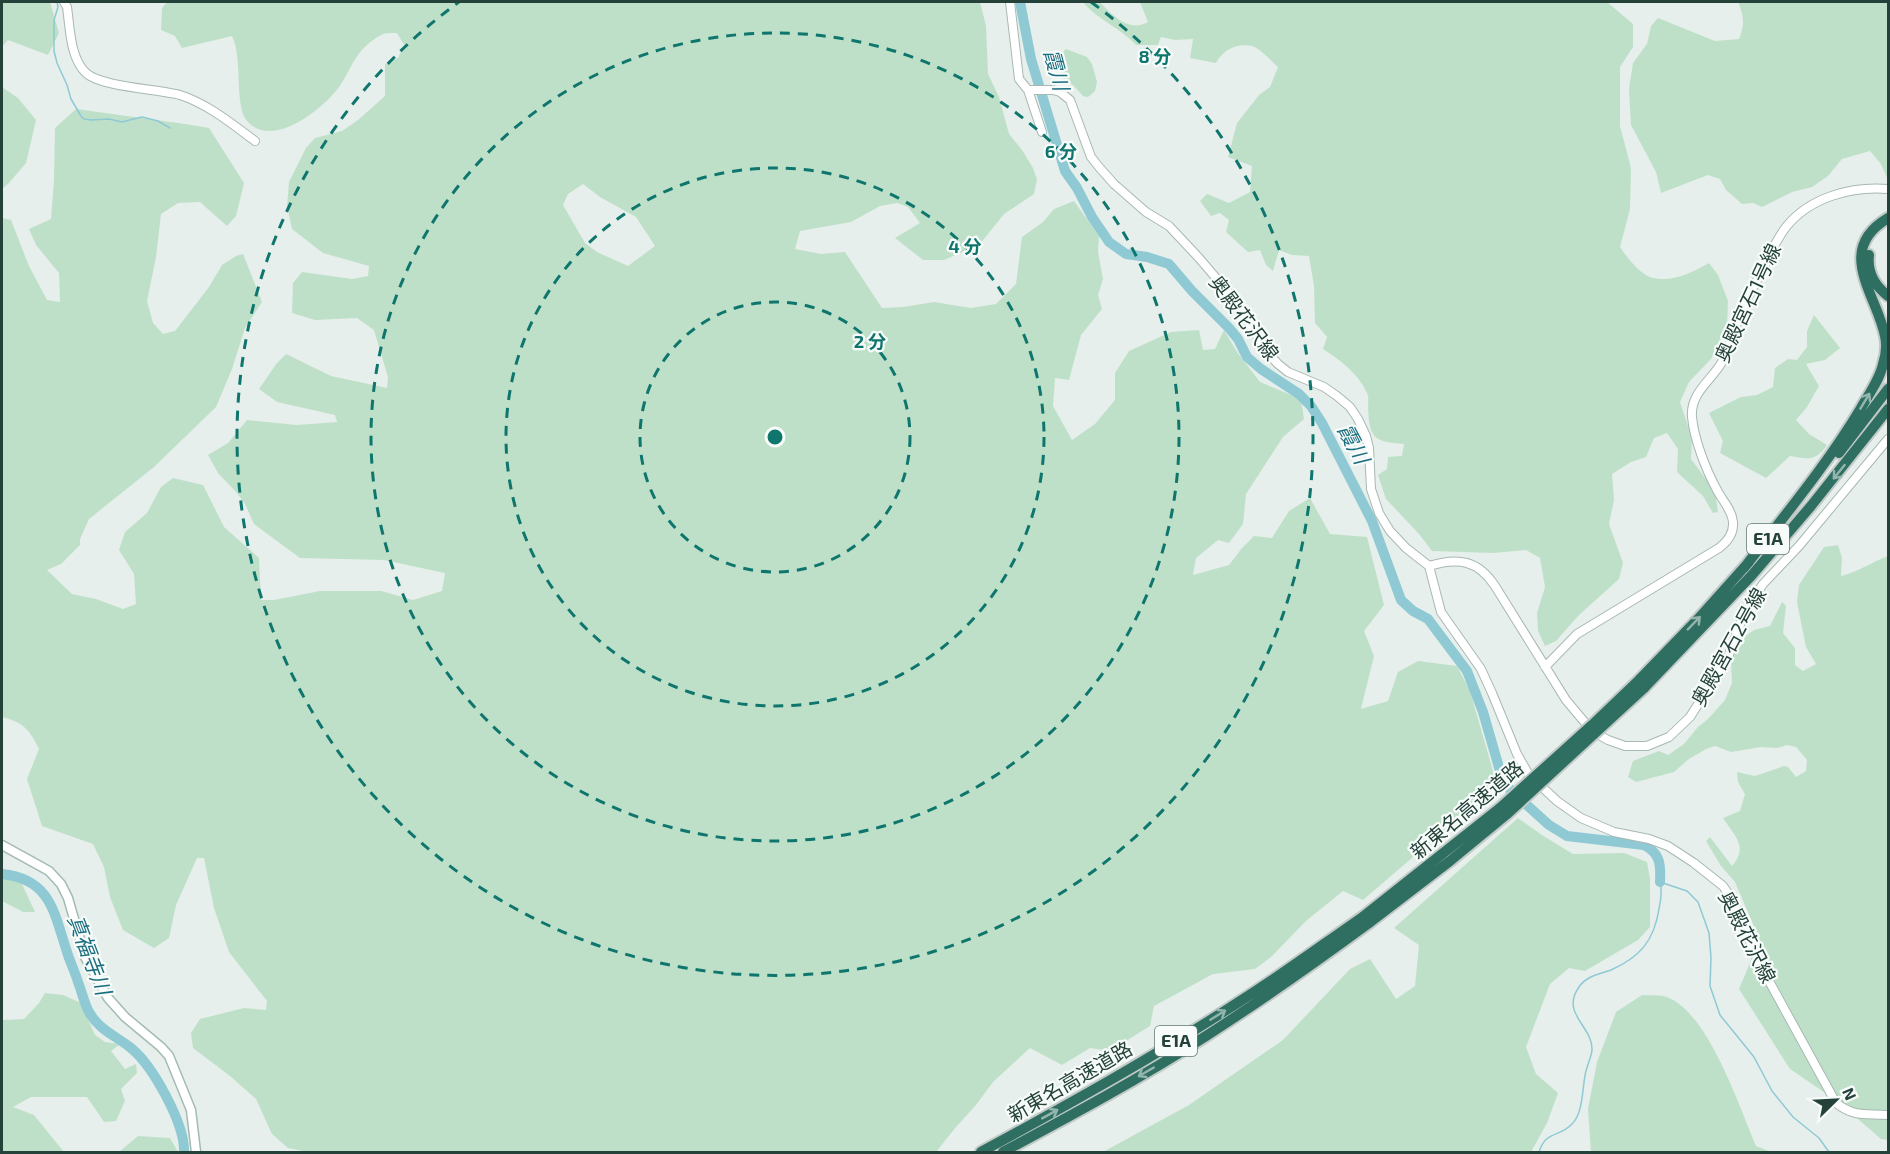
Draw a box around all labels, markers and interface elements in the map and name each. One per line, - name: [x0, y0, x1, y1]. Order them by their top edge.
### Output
- text: 8 分: [1138, 45, 1172, 67]
- water label: 霞川: [1040, 46, 1075, 95]
- text: 6 分: [1045, 140, 1077, 162]
- text: 4 分: [948, 235, 982, 257]
- street label: 奥殿宮石1号線: [1709, 240, 1785, 366]
- street label: 奥殿花沢線: [1205, 270, 1284, 365]
- text: 2 分: [854, 330, 886, 352]
- one-way arrow: [1859, 393, 1871, 410]
- water label: 霞川: [1333, 419, 1376, 469]
- centre of rings: [765, 427, 785, 447]
- one-way arrow: [1833, 463, 1846, 479]
- road number: E1A: [1747, 524, 1789, 554]
- street label: 奥殿宮石2号線: [1686, 583, 1770, 710]
- one-way arrow: [1687, 616, 1701, 631]
- street label: 新東名高速道路: [1405, 755, 1528, 863]
- street label: 奥殿花沢線: [1714, 887, 1781, 987]
- water label: 真福寺川: [64, 911, 118, 1000]
- one-way arrow: [1209, 1009, 1226, 1021]
- road number: E1A: [1155, 1026, 1197, 1056]
- street label: 新東名高速道路: [1003, 1036, 1136, 1127]
- one-way arrow: [1137, 1067, 1154, 1079]
- north arrow: [1806, 1070, 1866, 1130]
- text: N: [1839, 1085, 1861, 1103]
- one-way arrow: [1041, 1108, 1058, 1120]

